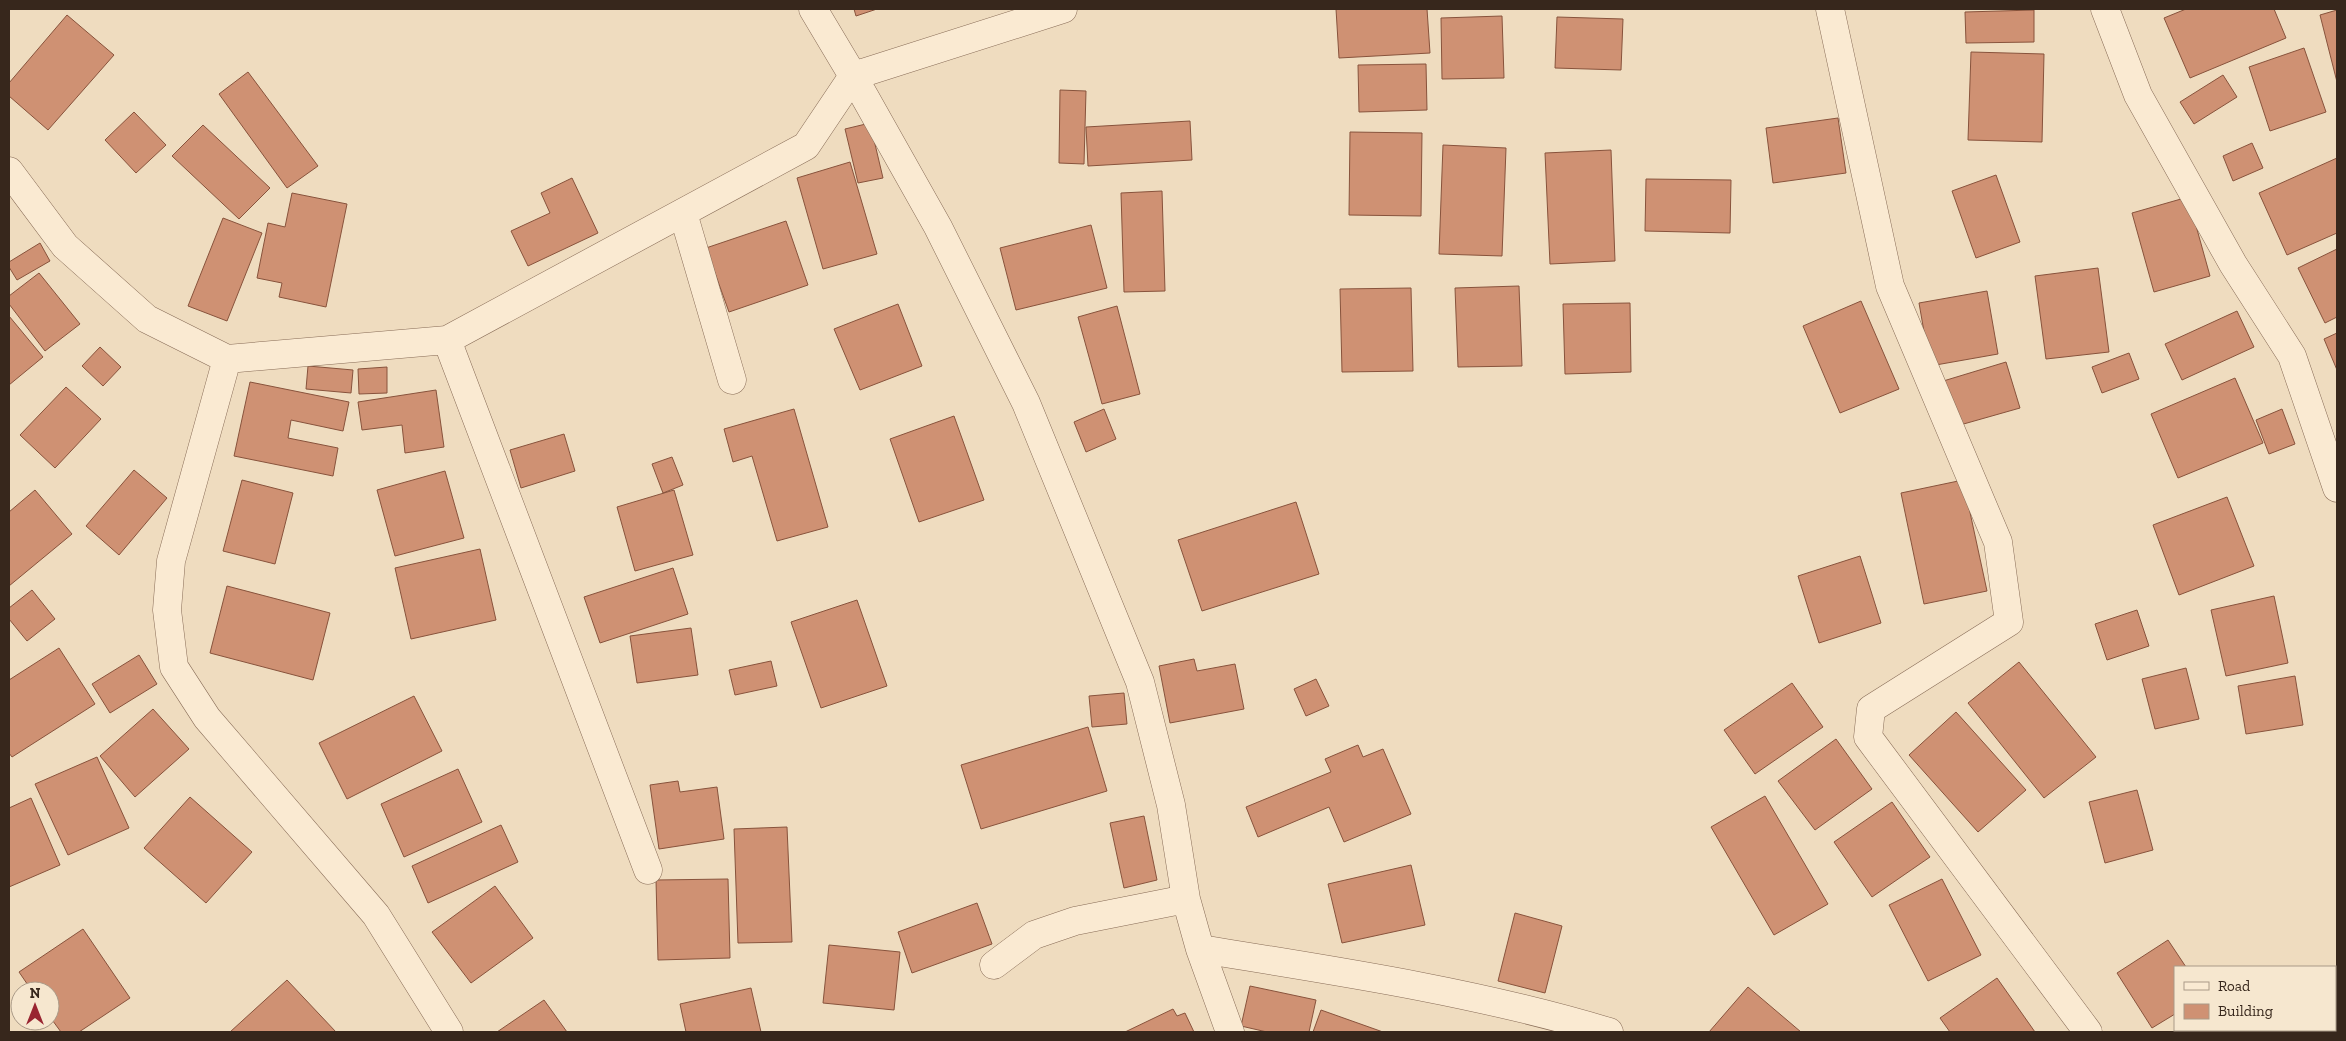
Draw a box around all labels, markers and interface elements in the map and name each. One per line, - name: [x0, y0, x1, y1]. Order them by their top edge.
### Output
- legend: [2174, 966, 2336, 1031]
- text: Road: [2218, 977, 2251, 995]
- north arrow: [10, 981, 60, 1031]
- text: N: [30, 985, 41, 1002]
- text: Building: [2218, 1002, 2273, 1020]

